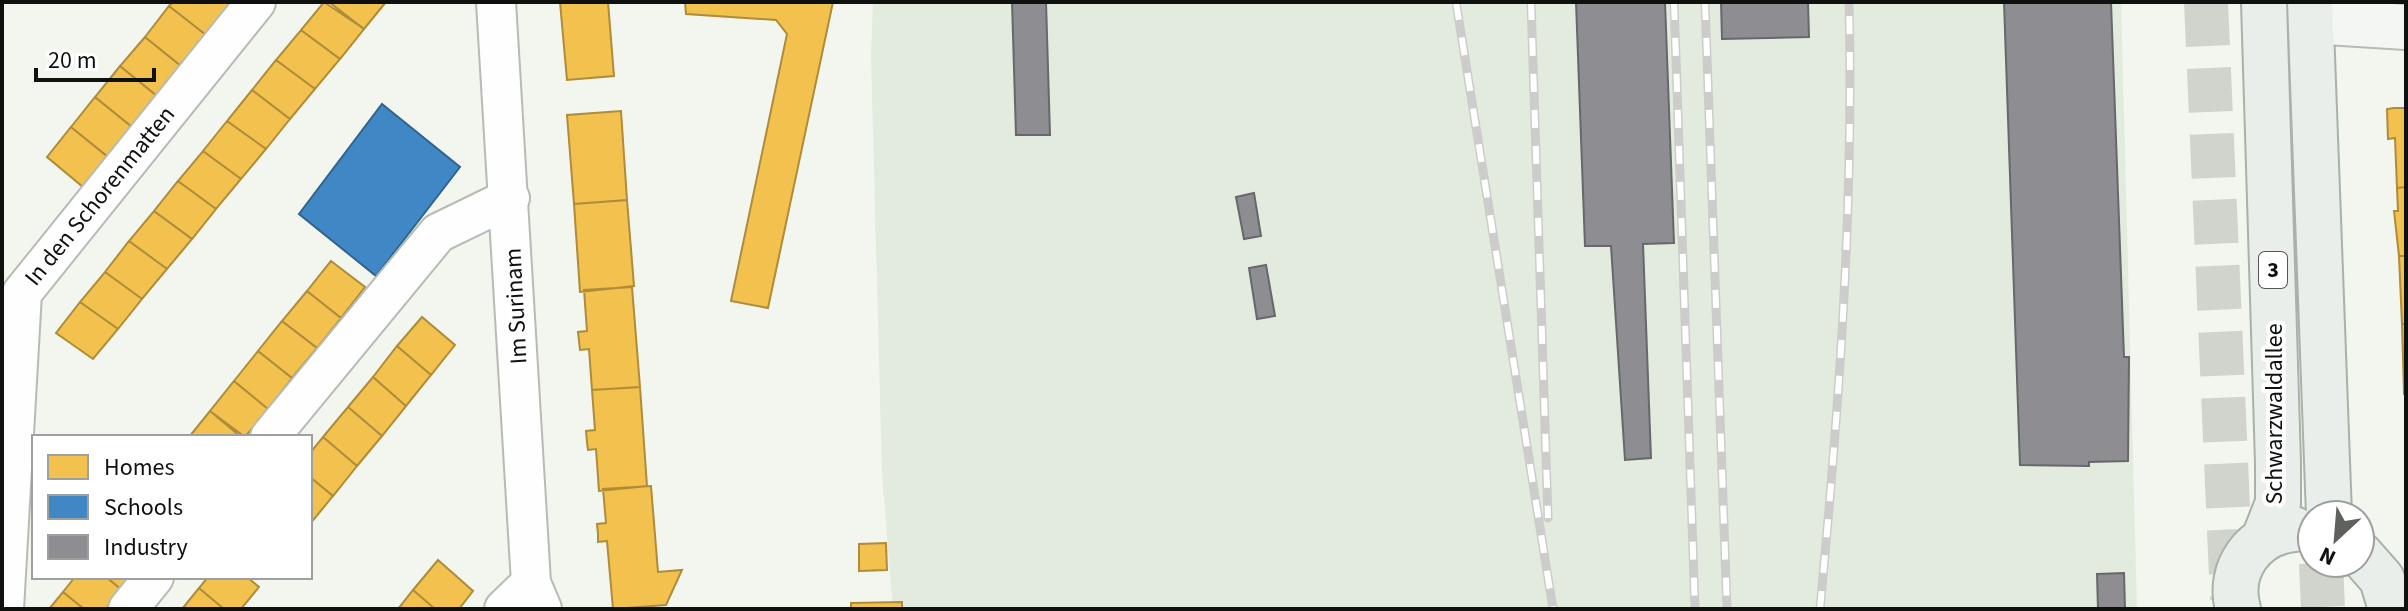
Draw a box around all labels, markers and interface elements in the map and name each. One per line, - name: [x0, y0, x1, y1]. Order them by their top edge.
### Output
- scale bar: [36, 32, 154, 82]
- text: 20 m: [48, 43, 97, 78]
- street label: In den Schorenmatten: [16, 99, 184, 293]
- street label: Im Surinam: [495, 247, 537, 365]
- road number: 3: [2259, 252, 2287, 288]
- street label: Schwarzwaldallee: [2257, 323, 2292, 505]
- legend: [32, 435, 312, 579]
- text: Homes: [104, 450, 175, 485]
- text: Schools: [104, 490, 183, 525]
- north arrow: [2296, 499, 2376, 579]
- text: Industry: [104, 530, 188, 565]
- text: N: [2314, 538, 2341, 574]

